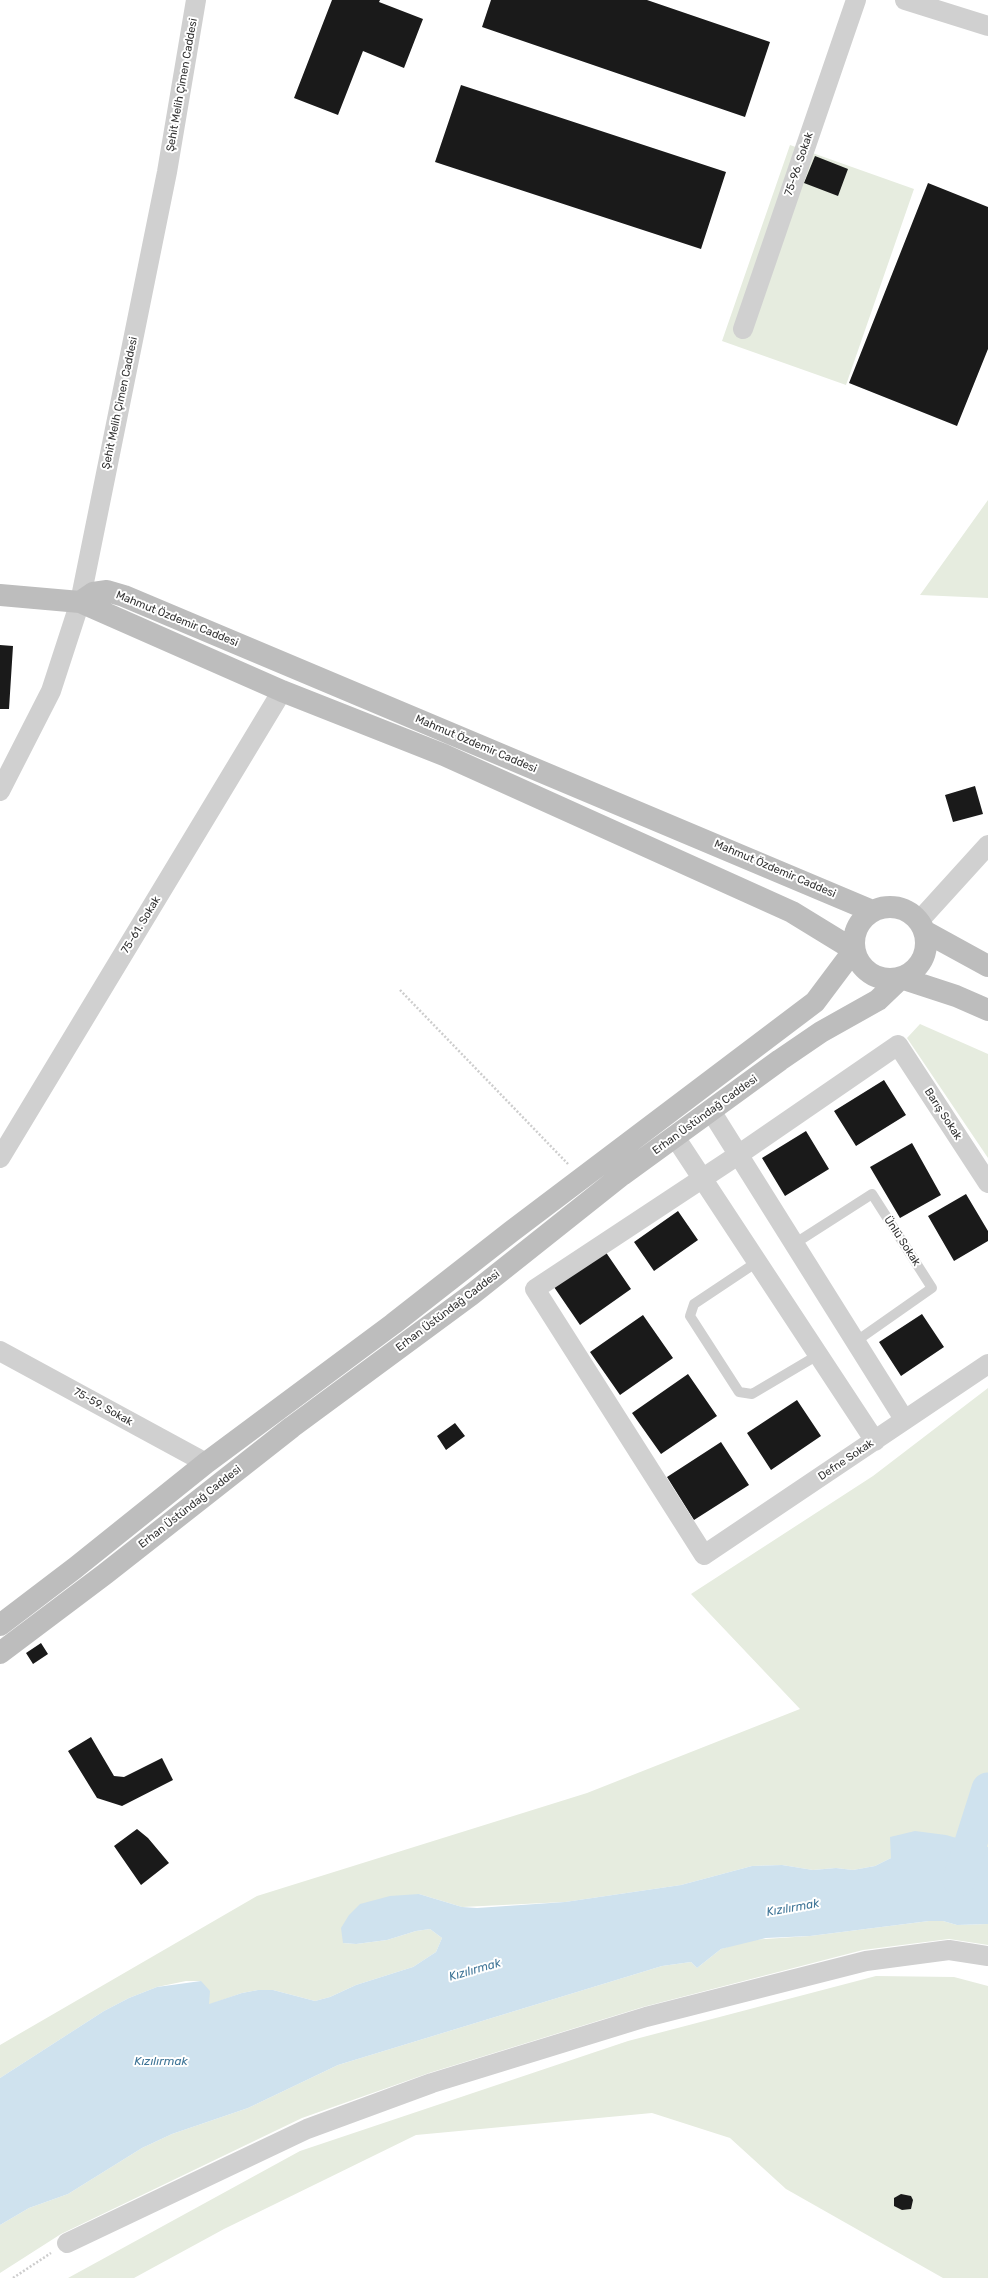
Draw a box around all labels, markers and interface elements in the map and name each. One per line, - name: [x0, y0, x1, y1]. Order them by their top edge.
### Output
- street label: Şehit Melih Çimen Caddesi: [164, 17, 200, 153]
- street label: 75-96. Sokak: [782, 130, 816, 198]
- street label: Şehit Melih Çimen Caddesi: [99, 336, 141, 470]
- street label: Mahmut Özdemir Caddesi: [114, 588, 240, 650]
- street label: Mahmut Özdemir Caddesi: [413, 712, 539, 776]
- street label: Mahmut Özdemir Caddesi: [712, 837, 838, 901]
- street label: 75-61. Sokak: [119, 894, 163, 956]
- street label: Erhan Üstündağ Caddesi: [650, 1072, 760, 1158]
- street label: Barış Sokak: [921, 1086, 965, 1142]
- street label: Ünlü Sokak: [881, 1214, 923, 1268]
- street label: Erhan Üstündağ Caddesi: [393, 1268, 503, 1354]
- street label: 75-59. Sokak: [71, 1385, 135, 1429]
- street label: Defne Sokak: [816, 1437, 876, 1483]
- street label: Erhan Üstündağ Caddesi: [136, 1463, 244, 1551]
- water label: Kızılırmak: [765, 1896, 821, 1920]
- water label: Kızılırmak: [447, 1956, 503, 1984]
- water label: Kızılırmak: [134, 2055, 188, 2069]

